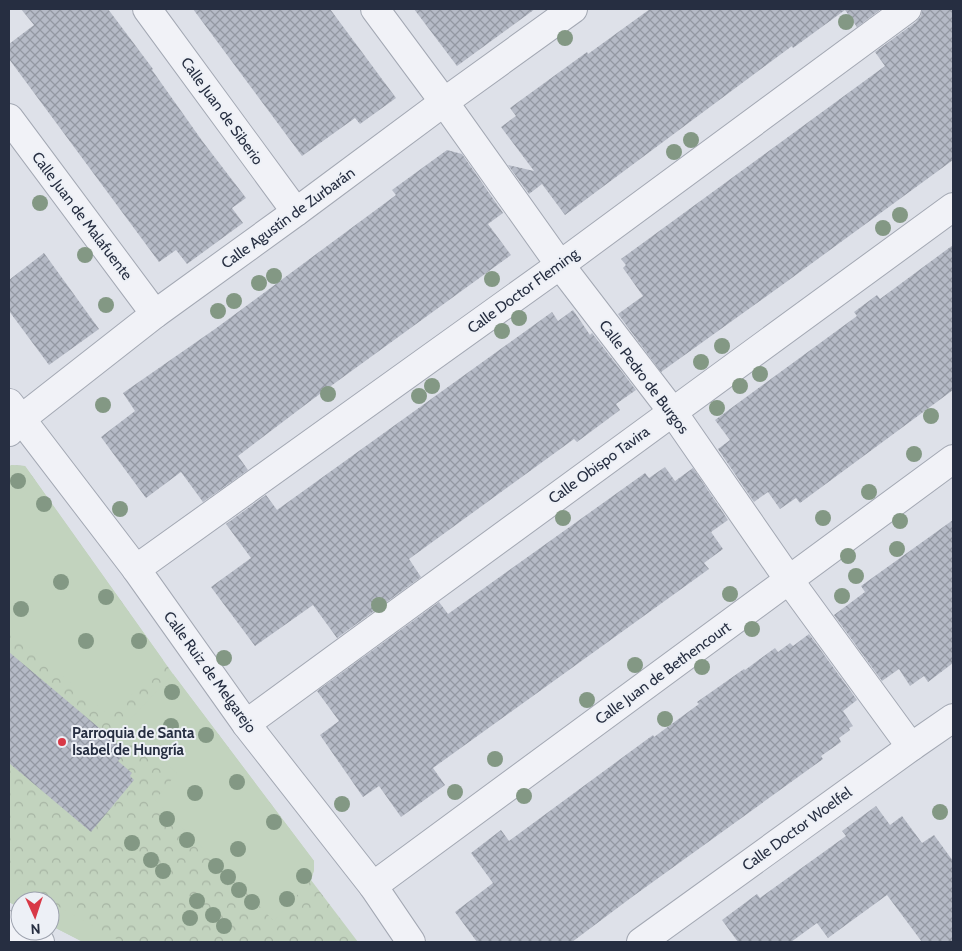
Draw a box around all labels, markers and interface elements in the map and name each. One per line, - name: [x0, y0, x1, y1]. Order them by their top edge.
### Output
- street label: Calle Juan de Siberio: [177, 54, 267, 168]
- street label: Calle Juan de Malafuente: [28, 148, 136, 284]
- street label: Calle Agustín de Zurbarán: [218, 164, 358, 272]
- street label: Calle Doctor Fleming: [464, 244, 582, 337]
- street label: Calle Pedro de Burgos: [595, 317, 693, 437]
- street label: Calle Obispo Tavira: [545, 422, 654, 508]
- street label: Calle Ruiz de Melgarejo: [160, 608, 260, 736]
- street label: Calle Juan de Bethencourt: [592, 618, 734, 728]
- place label: Parroquia de Santa Isabel de Hungría: [72, 724, 195, 759]
- marker: Parroquia de Santa Isabel de Hungría: [56, 736, 68, 748]
- street label: Calle Doctor Woelfel: [739, 783, 856, 875]
- north arrow: [10, 891, 60, 941]
- text: N: [30, 920, 41, 938]

